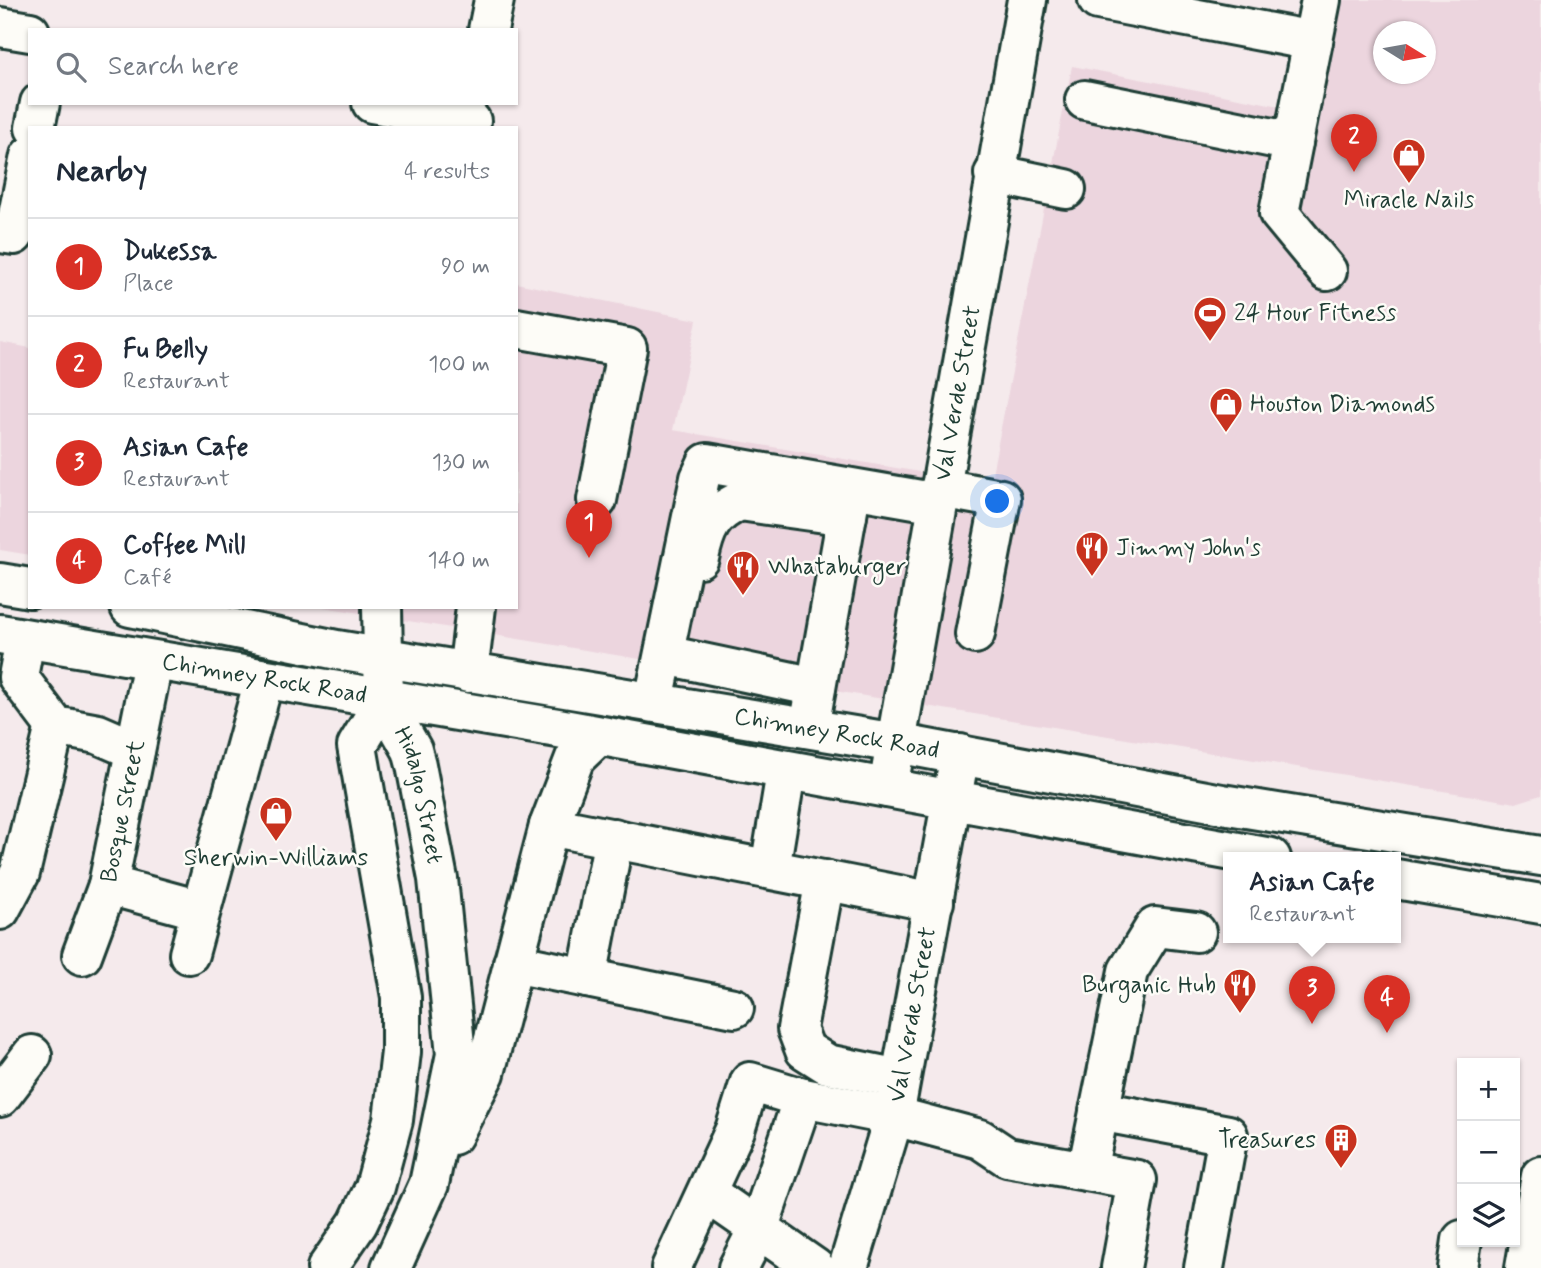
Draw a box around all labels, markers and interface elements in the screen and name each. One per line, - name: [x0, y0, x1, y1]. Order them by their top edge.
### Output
- north arrow: [1373, 21, 1436, 84]
- search box: [28, 28, 518, 105]
- icon: search: [52, 48, 90, 86]
- text: Search here: [108, 50, 239, 84]
- pin: 2: [1331, 114, 1377, 172]
- shop icon: Miracle Nails: [1390, 136, 1428, 185]
- text: Nearby: [56, 152, 147, 191]
- text: 4 results: [404, 157, 490, 187]
- place label: Miracle Nails: [1344, 185, 1475, 216]
- text: Dukessa: [123, 235, 216, 269]
- text: 1: [74, 252, 84, 282]
- text: 90 m: [441, 252, 490, 282]
- text: Place: [123, 269, 174, 299]
- sports icon: 24 Hour Fitness: [1191, 294, 1229, 343]
- place label: 24 Hour Fitness: [1234, 298, 1397, 329]
- street label: Val Verde Street: [927, 303, 988, 483]
- text: Fu Belly: [123, 333, 208, 367]
- text: 2: [73, 350, 85, 380]
- text: 100 m: [428, 350, 490, 380]
- text: Restaurant: [123, 367, 230, 397]
- shop icon: Houston Diamonds: [1207, 385, 1245, 434]
- place label: Houston Diamonds: [1250, 389, 1435, 420]
- text: Asian Cafe: [123, 431, 248, 465]
- text: 3: [74, 448, 84, 478]
- text: 130 m: [432, 448, 490, 478]
- text: Restaurant: [123, 465, 230, 495]
- your location: [980, 484, 1014, 518]
- pin: 1: [566, 500, 612, 558]
- text: Coffee Mill: [123, 529, 245, 563]
- restaurant icon: Jimmy John's: [1073, 529, 1111, 578]
- place label: Jimmy John's: [1116, 533, 1261, 564]
- text: 4: [72, 546, 86, 576]
- text: 140 m: [427, 546, 490, 576]
- restaurant icon: Whataburger: [724, 548, 762, 597]
- place label: Whataburger: [768, 552, 906, 585]
- text: Café: [123, 563, 172, 593]
- street label: Chimney Rock Road: [160, 646, 369, 711]
- street label: Chimney Rock Road: [732, 701, 942, 766]
- street label: Hidalgo Street: [386, 721, 450, 866]
- street label: Bosque Street: [93, 737, 152, 885]
- shop icon: Sherwin-Williams: [257, 794, 295, 843]
- place label: Sherwin-Williams: [184, 843, 369, 874]
- popup: [1223, 852, 1401, 943]
- text: Asian Cafe: [1249, 866, 1375, 900]
- text: Restaurant: [1249, 900, 1356, 930]
- street label: Val Verde Street: [881, 924, 944, 1105]
- restaurant icon: Burganic Hub: [1221, 966, 1259, 1015]
- pin: 3: [1289, 966, 1335, 1024]
- place label: Burganic Hub: [1082, 970, 1216, 1003]
- pin: 4: [1364, 975, 1410, 1033]
- map controls: [1457, 1058, 1520, 1247]
- button: +: [1457, 1058, 1520, 1121]
- building icon: Treasures: [1322, 1121, 1360, 1170]
- button: −: [1457, 1121, 1520, 1184]
- place label: Treasures: [1218, 1125, 1316, 1156]
- button: layers: [1457, 1184, 1520, 1247]

